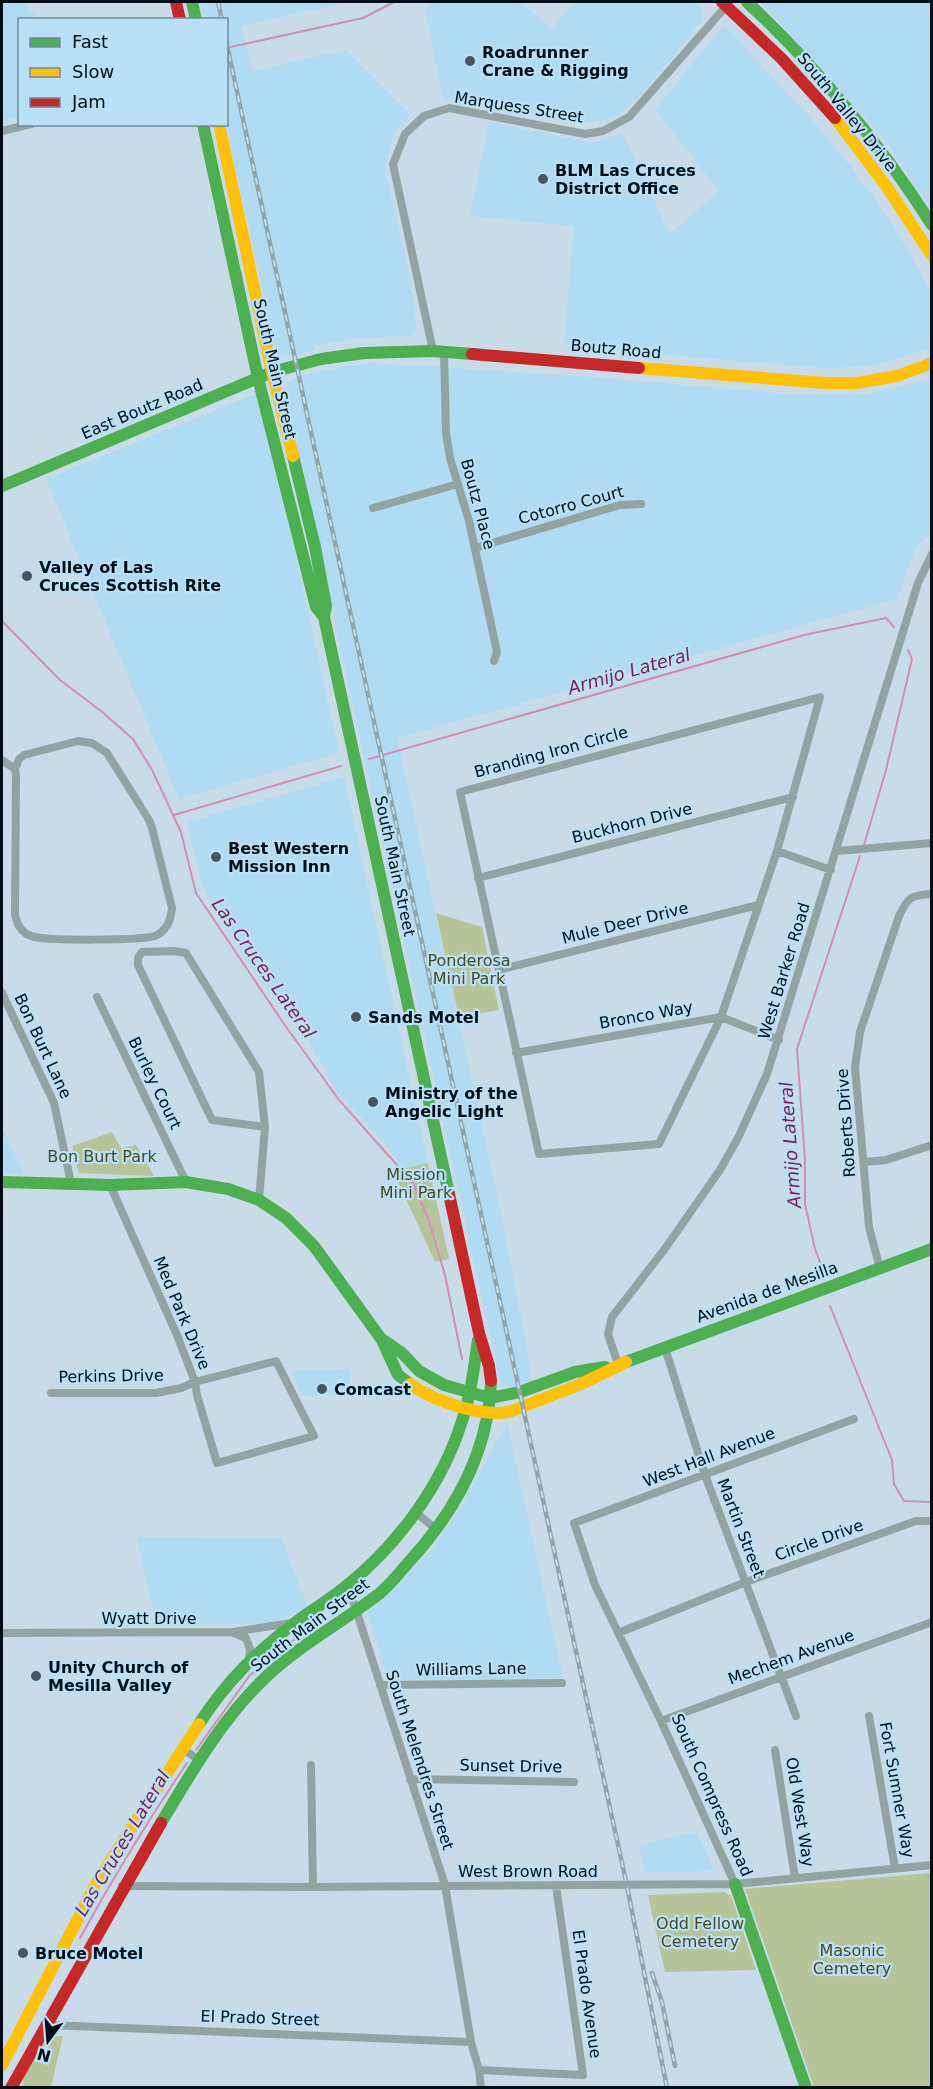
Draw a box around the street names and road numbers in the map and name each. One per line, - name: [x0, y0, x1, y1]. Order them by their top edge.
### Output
- street label: South Valley Drive: [793, 49, 901, 175]
- street label: Marquess Street: [453, 87, 585, 127]
- street label: South Main Street: [250, 297, 300, 441]
- street label: Boutz Road: [570, 336, 662, 362]
- street label: East Boutz Road: [78, 375, 206, 443]
- street label: Boutz Place: [457, 457, 499, 551]
- street label: Cotorro Court: [516, 482, 626, 528]
- street label: Branding Iron Circle: [472, 722, 630, 782]
- street label: South Main Street: [371, 794, 419, 938]
- street label: Buckhorn Drive: [570, 799, 694, 847]
- street label: Mule Deer Drive: [560, 898, 690, 948]
- street label: West Barker Road: [754, 900, 814, 1042]
- street label: Bon Burt Lane: [10, 990, 76, 1102]
- street label: Bronco Way: [598, 997, 694, 1033]
- street label: Burley Court: [124, 1034, 186, 1132]
- street label: Roberts Drive: [833, 1068, 859, 1178]
- street label: Med Park Drive: [150, 1253, 214, 1373]
- street label: Avenida de Mesilla: [694, 1258, 840, 1326]
- street label: Perkins Drive: [58, 1366, 164, 1386]
- street label: West Hall Avenue: [640, 1423, 778, 1491]
- street label: Martin Street: [713, 1476, 769, 1580]
- street label: Circle Drive: [772, 1515, 866, 1565]
- street label: South Main Street: [247, 1574, 373, 1676]
- street label: Wyatt Drive: [101, 1609, 197, 1628]
- street label: Mechem Avenue: [725, 1625, 857, 1689]
- street label: Williams Lane: [415, 1659, 527, 1679]
- street label: South Melendres Street: [382, 1668, 458, 1852]
- street label: South Compress Road: [667, 1711, 757, 1879]
- street label: Fort Sumner Way: [876, 1720, 918, 1860]
- street label: Sunset Drive: [460, 1756, 562, 1776]
- street label: Old West Way: [782, 1756, 818, 1868]
- street label: West Brown Road: [458, 1862, 598, 1881]
- street label: El Prado Avenue: [569, 1928, 605, 2060]
- street label: El Prado Street: [200, 2006, 320, 2030]

